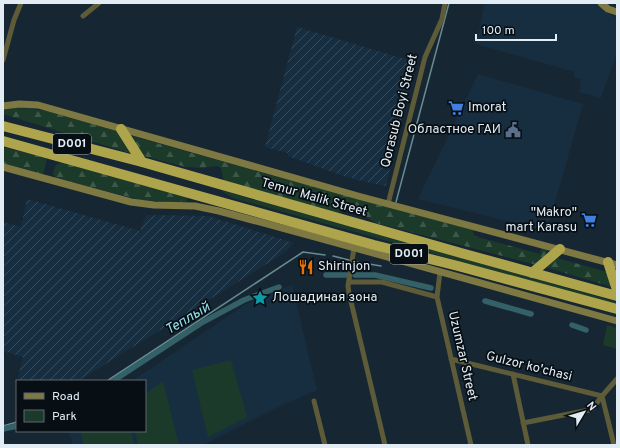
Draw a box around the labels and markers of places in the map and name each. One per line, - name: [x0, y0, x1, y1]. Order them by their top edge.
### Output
- supermarket icon: Imorat: [447, 99, 465, 117]
- place label: Imorat: [468, 100, 507, 116]
- public building icon: Областное ГАИ: [504, 121, 522, 139]
- place label: Областное ГАИ: [408, 122, 501, 138]
- place label: "Makro" mart Karasu: [505, 205, 577, 236]
- supermarket icon: "Makro" mart Karasu: [580, 211, 598, 229]
- restaurant icon: Shirinjon: [297, 258, 315, 276]
- place label: Shirinjon: [318, 259, 370, 275]
- place icon: Лошадиная зона: [251, 289, 269, 307]
- place label: Лошадиная зона: [272, 290, 377, 306]

